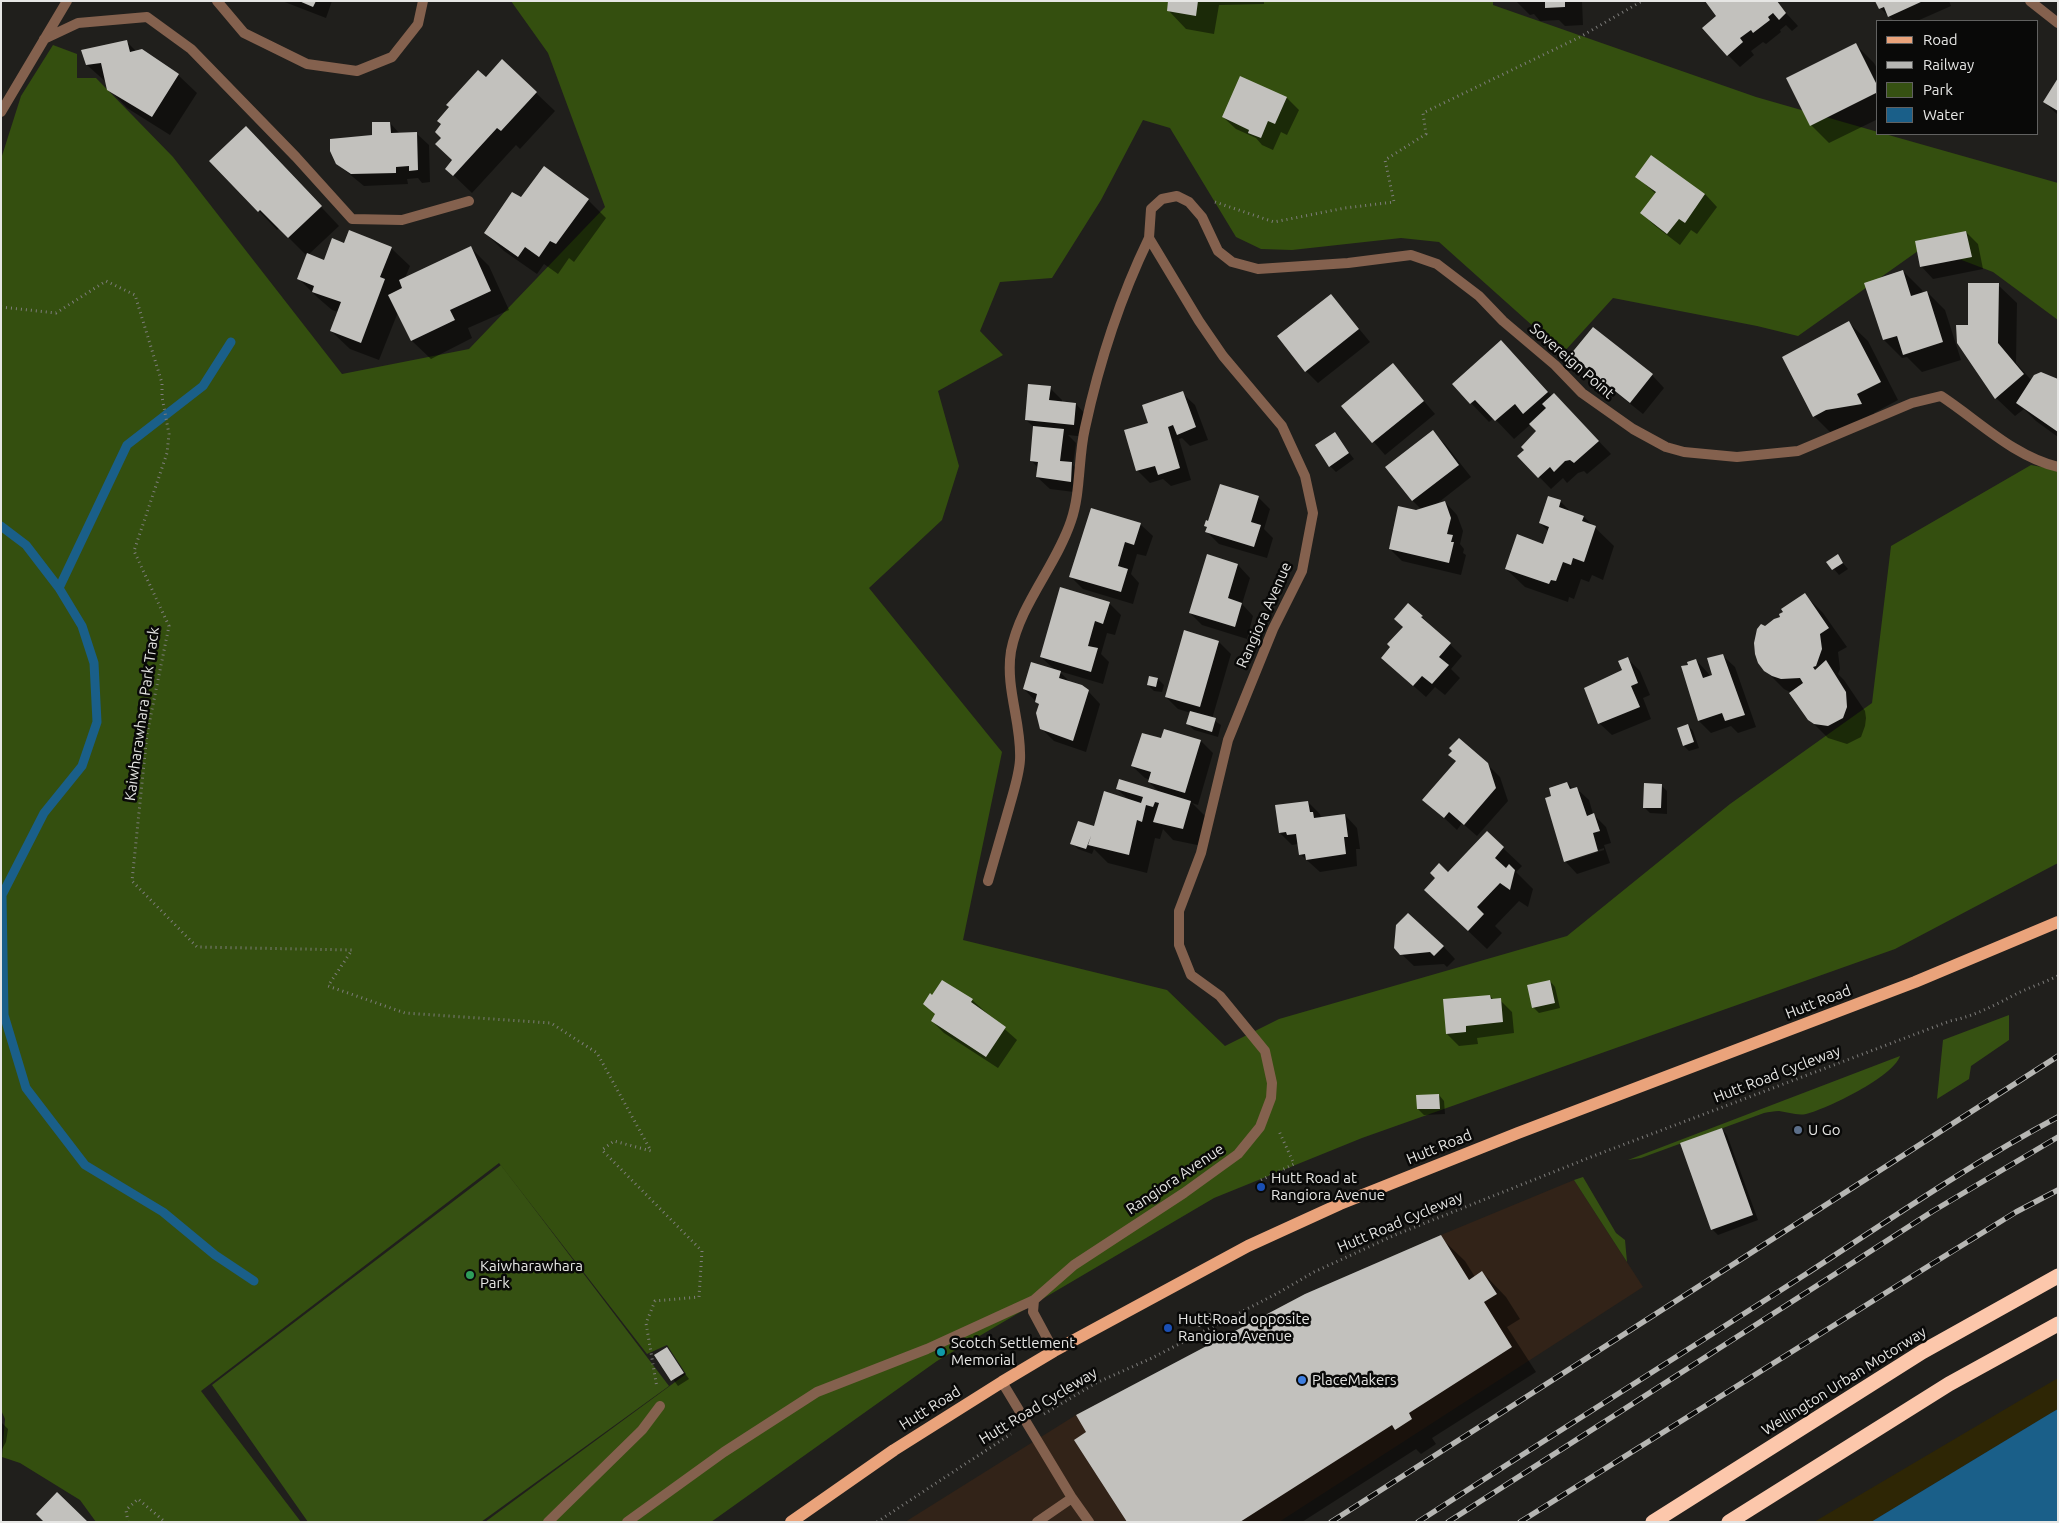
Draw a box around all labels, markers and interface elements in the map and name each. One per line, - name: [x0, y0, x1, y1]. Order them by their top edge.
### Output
- legend: [1876, 20, 2039, 135]
- text: Road: [1923, 31, 1958, 48]
- text: Railway: [1923, 56, 1974, 73]
- text: Park: [1923, 81, 1953, 98]
- text: Water: [1923, 106, 1964, 123]
- street label: Sovereign Point: [1526, 319, 1618, 403]
- street label: Rangiora Avenue: [1233, 559, 1295, 671]
- street label: Kaiwharawhara Park Track: [121, 626, 163, 802]
- street label: Hutt Road: [1783, 981, 1853, 1023]
- street label: Hutt Road Cycleway: [1711, 1042, 1843, 1106]
- place label: U Go: [1808, 1121, 1840, 1139]
- marker: U Go: [1792, 1124, 1804, 1136]
- street label: Hutt Road: [1404, 1126, 1474, 1168]
- street label: Rangiora Avenue: [1123, 1140, 1227, 1218]
- place label: Hutt Road at Rangiora Avenue: [1271, 1169, 1385, 1204]
- marker: Hutt Road at Rangiora Avenue: [1255, 1181, 1267, 1193]
- street label: Hutt Road Cycleway: [1335, 1187, 1465, 1257]
- place label: Kaiwharawhara Park: [480, 1257, 583, 1292]
- marker: Kaiwharawhara Park: [464, 1269, 476, 1281]
- place label: Hutt Road opposite Rangiora Avenue: [1178, 1310, 1310, 1345]
- marker: Hutt Road opposite Rangiora Avenue: [1162, 1322, 1174, 1334]
- street label: Wellington Urban Motorway: [1758, 1323, 1930, 1439]
- place label: Scotch Settlement Memorial: [951, 1334, 1075, 1369]
- marker: Scotch Settlement Memorial: [935, 1346, 947, 1358]
- street label: Hutt Road Cycleway: [976, 1364, 1100, 1448]
- place label: PlaceMakers: [1312, 1371, 1396, 1389]
- marker: PlaceMakers: [1296, 1374, 1308, 1386]
- street label: Hutt Road: [896, 1382, 964, 1434]

